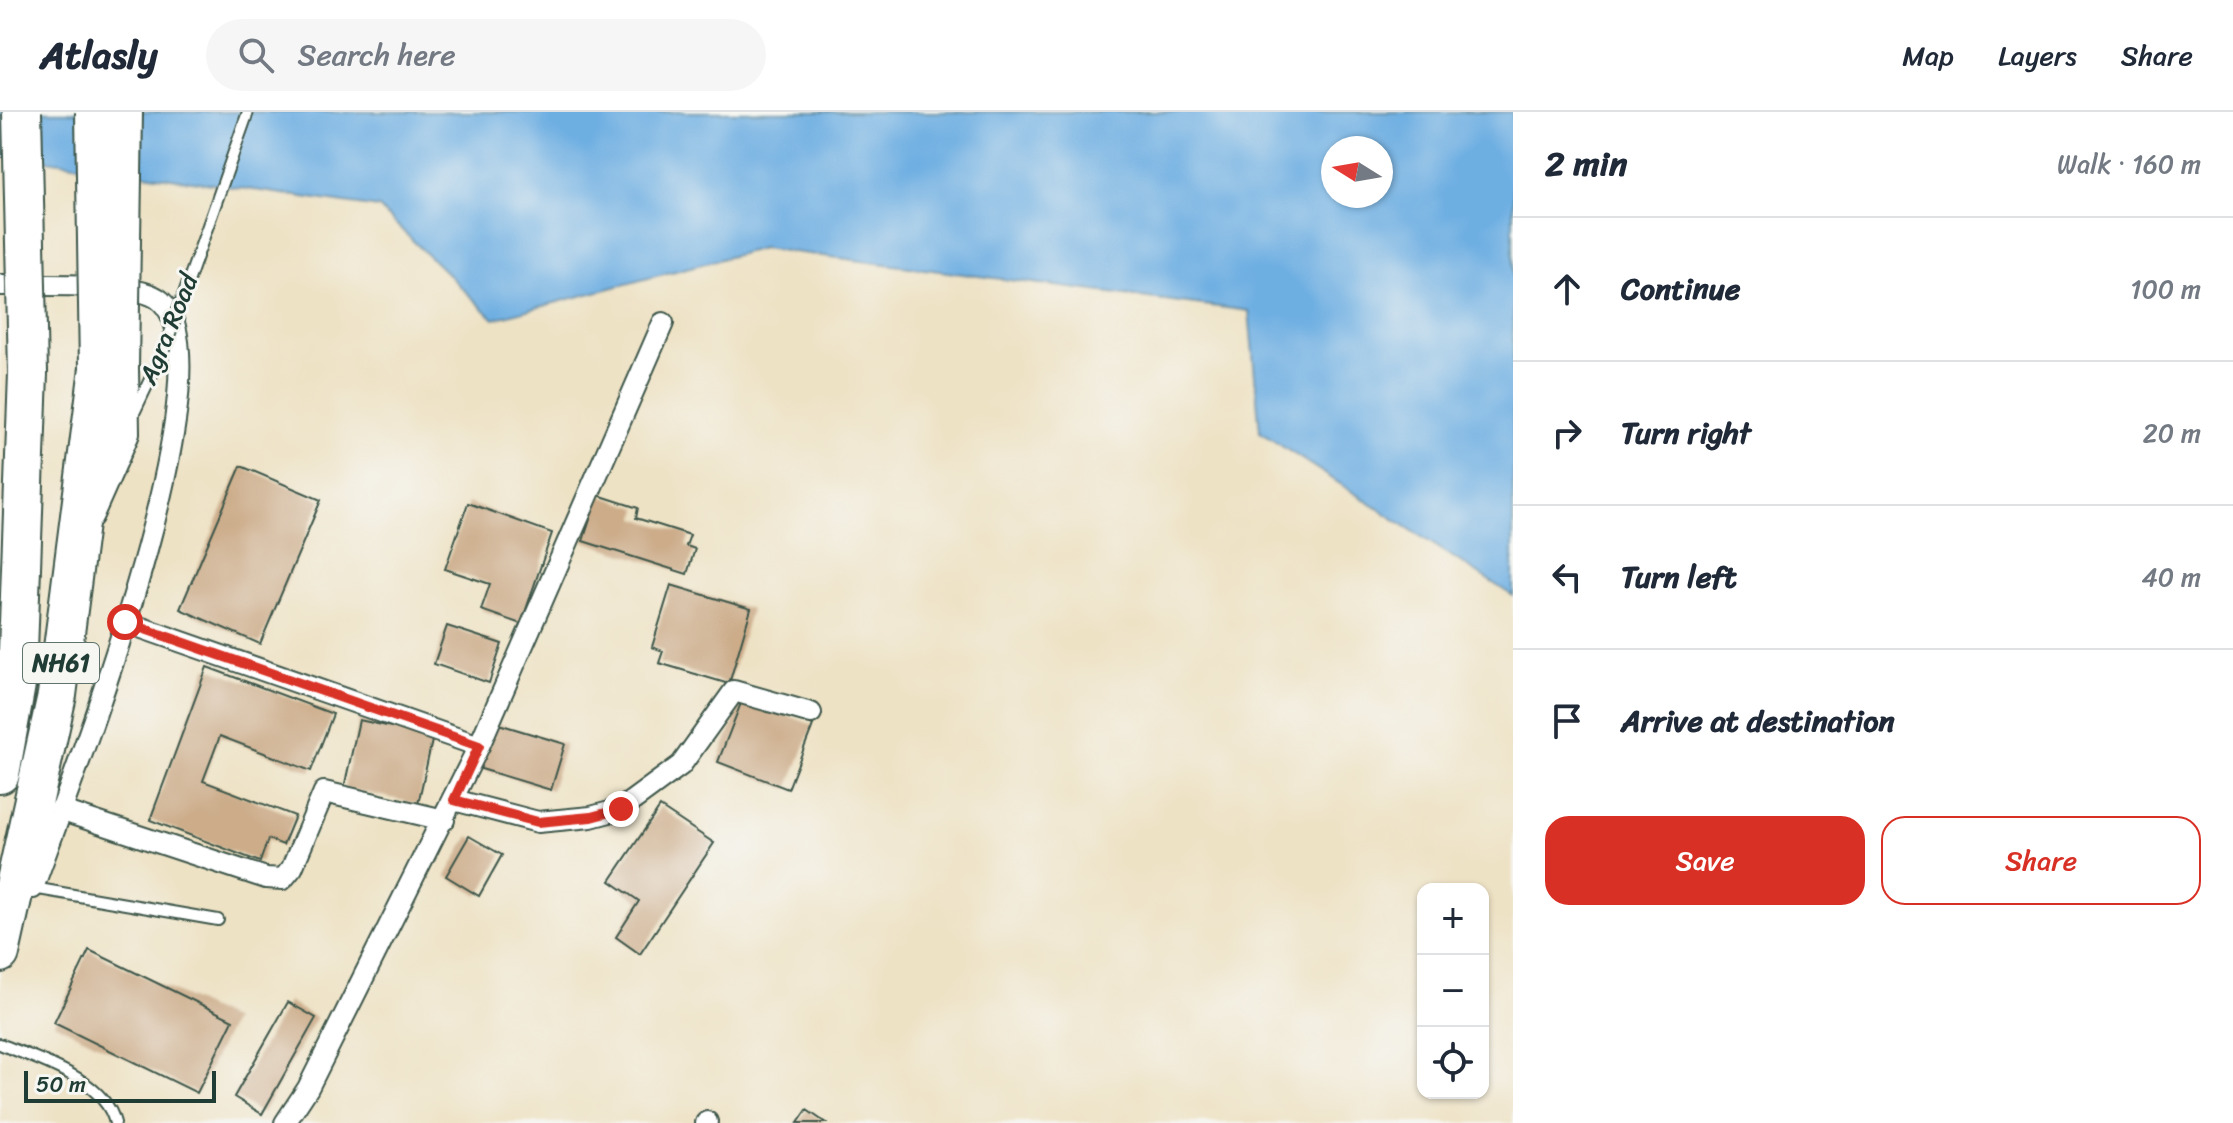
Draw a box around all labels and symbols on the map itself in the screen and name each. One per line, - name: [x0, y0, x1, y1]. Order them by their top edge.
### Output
- north arrow: [1321, 136, 1393, 208]
- street label: Agra Road: [124, 264, 212, 393]
- route start: [107, 604, 143, 640]
- road number: NH61: [23, 643, 99, 683]
- route end: [603, 791, 639, 827]
- scale bar: [24, 1067, 216, 1103]

